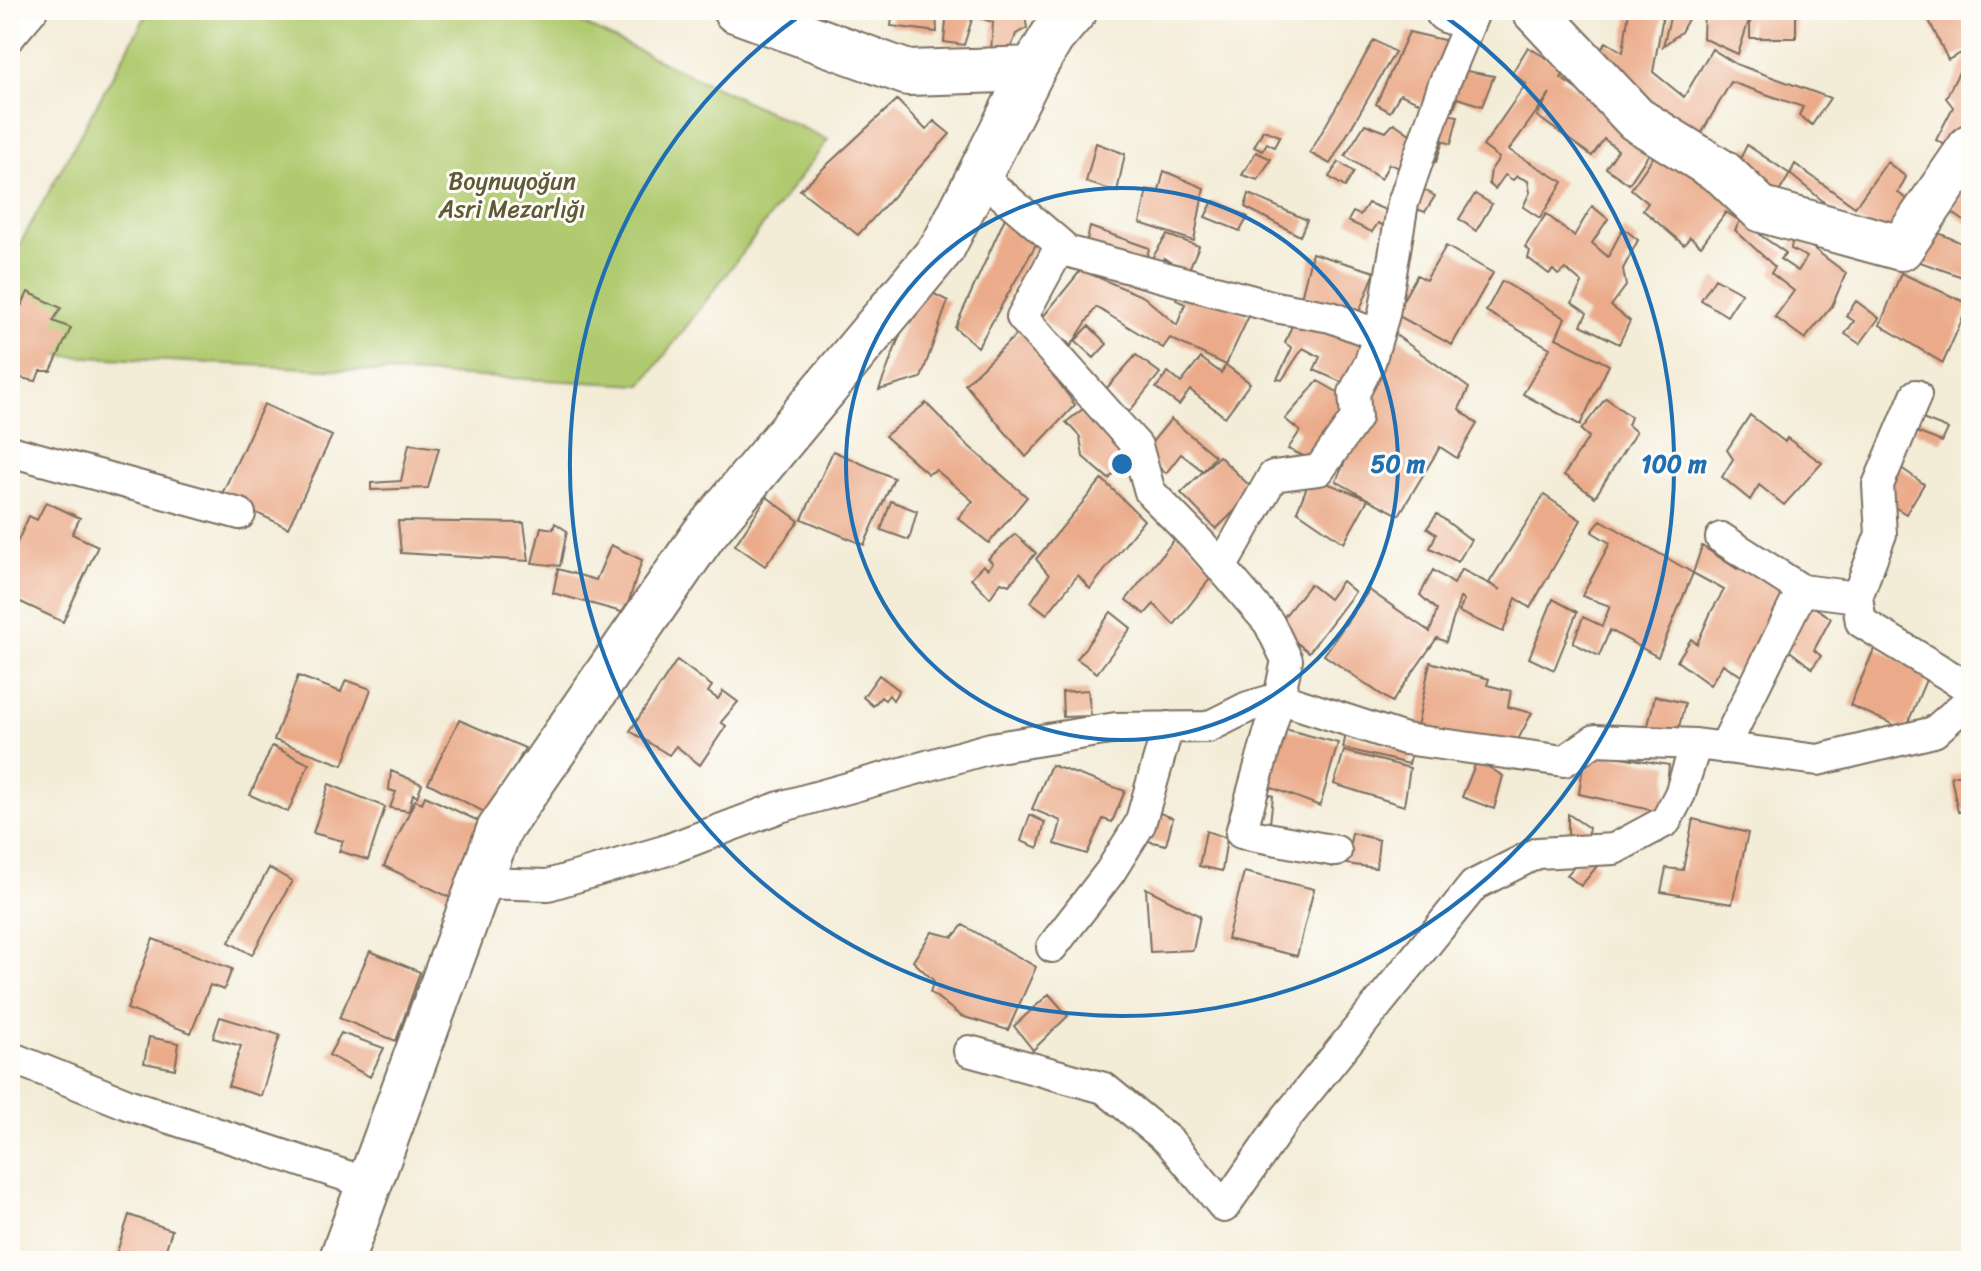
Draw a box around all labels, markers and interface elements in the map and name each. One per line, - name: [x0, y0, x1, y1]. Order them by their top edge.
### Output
- park label: Boynuyoğun Asri Mezarlığı: [438, 160, 585, 230]
- text: 50 m: [1371, 443, 1426, 485]
- text: 100 m: [1641, 443, 1707, 485]
- centre of rings: [1108, 450, 1136, 478]

